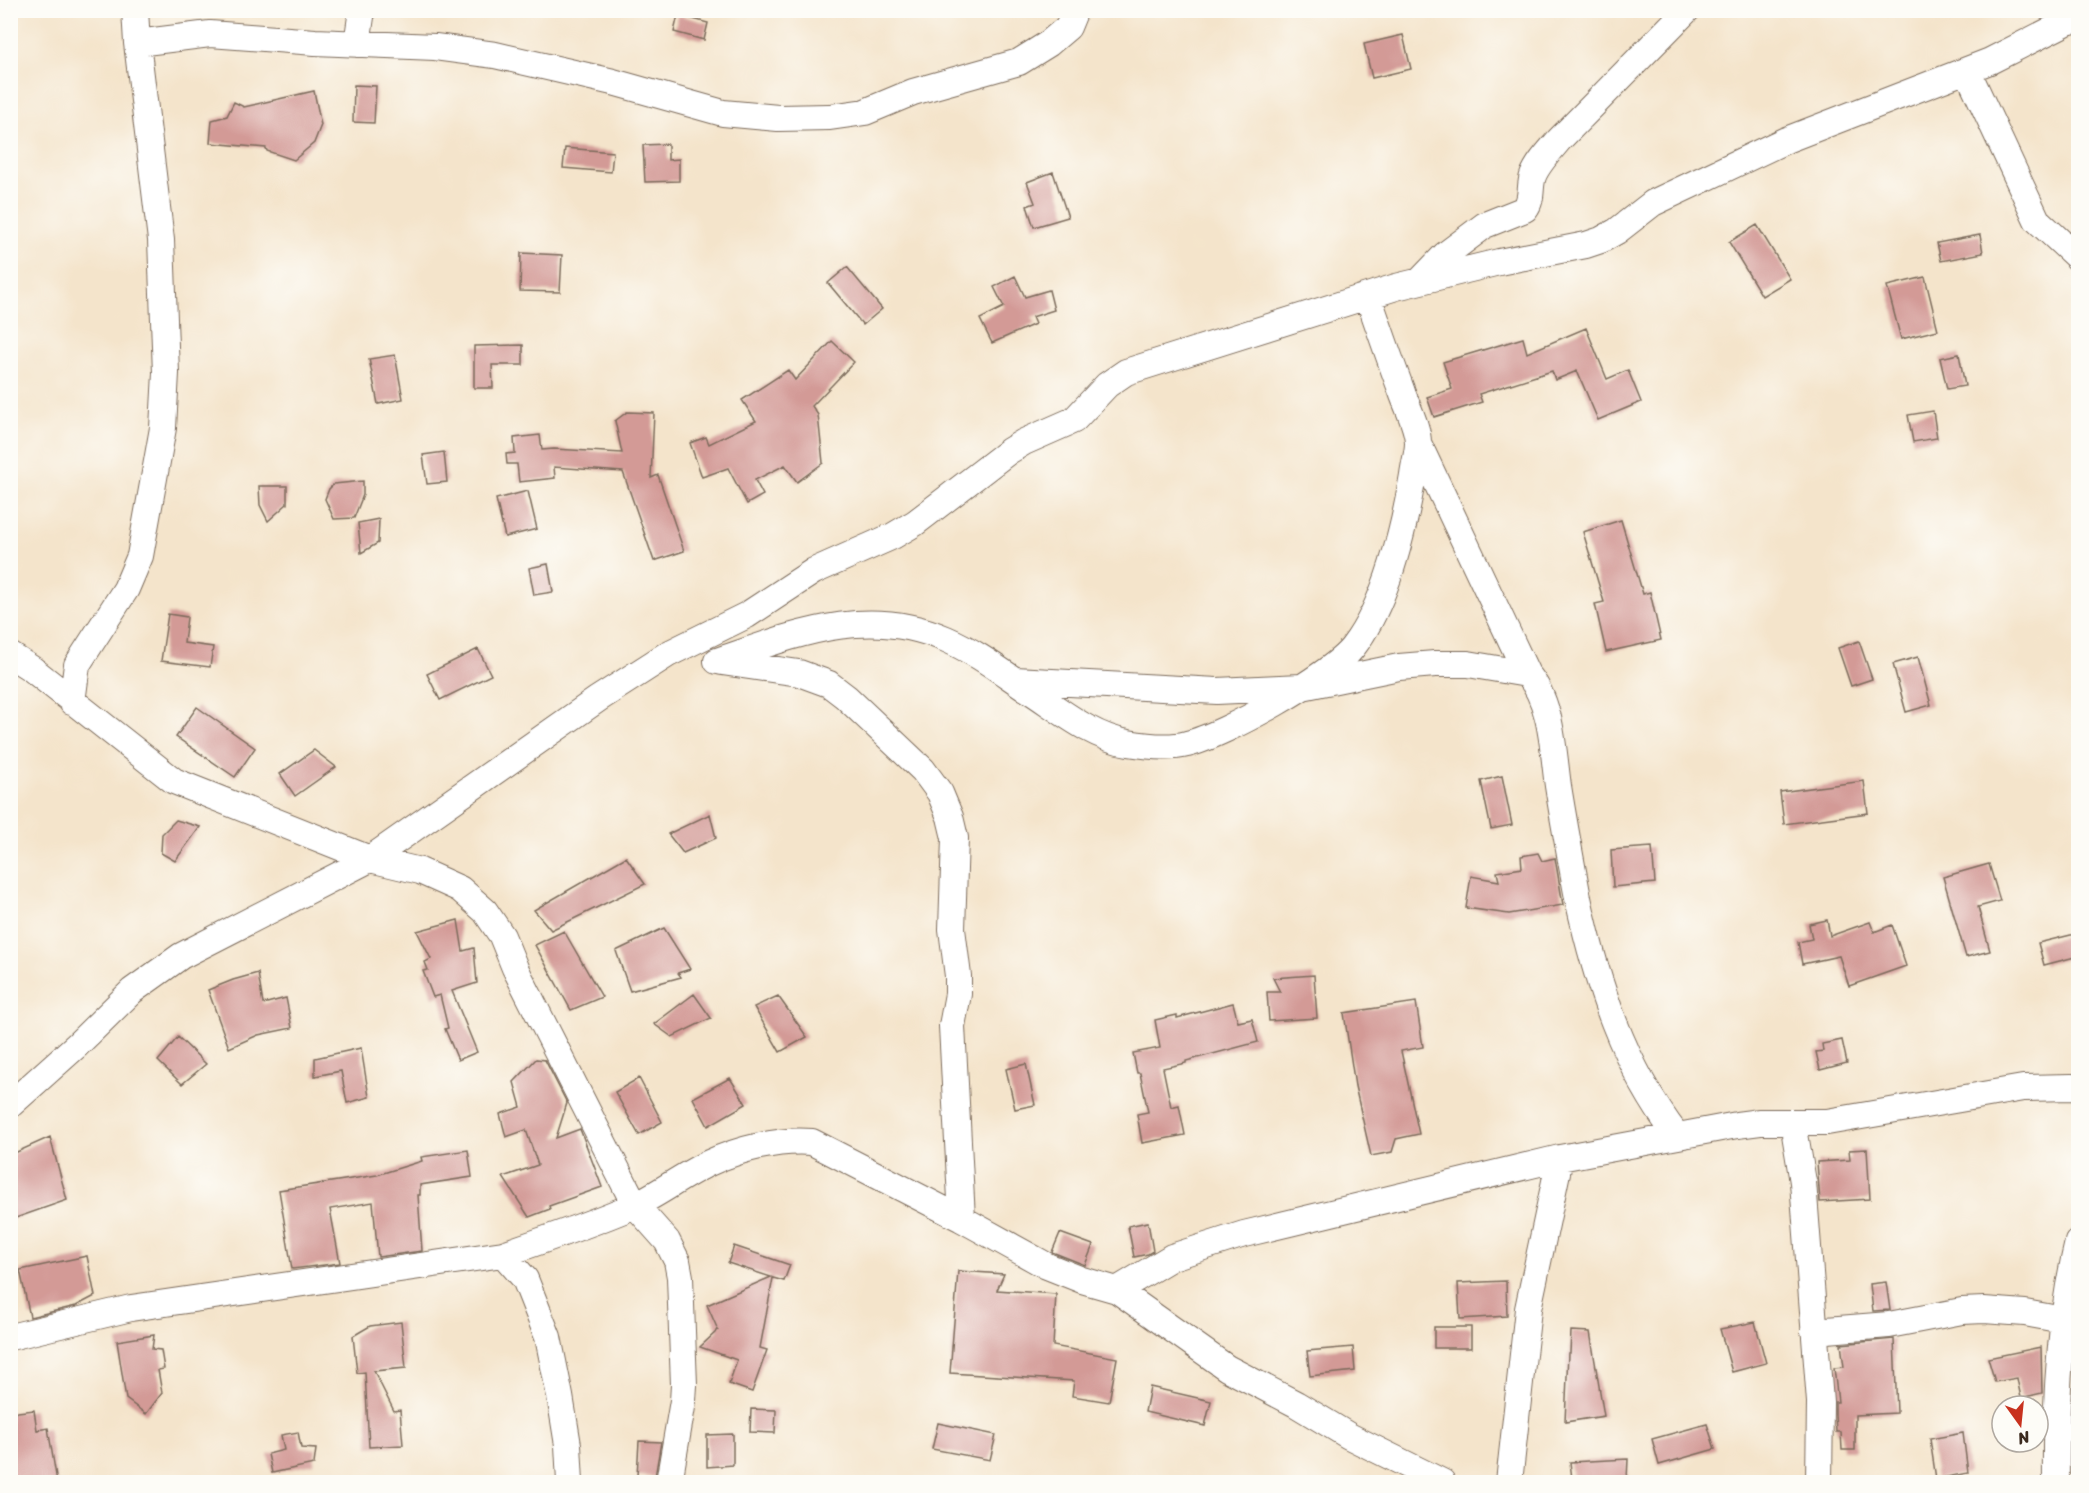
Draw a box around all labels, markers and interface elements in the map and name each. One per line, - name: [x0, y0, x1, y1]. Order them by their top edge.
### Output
- north arrow: [1990, 1394, 2050, 1454]
- text: N: [2014, 1422, 2034, 1454]

